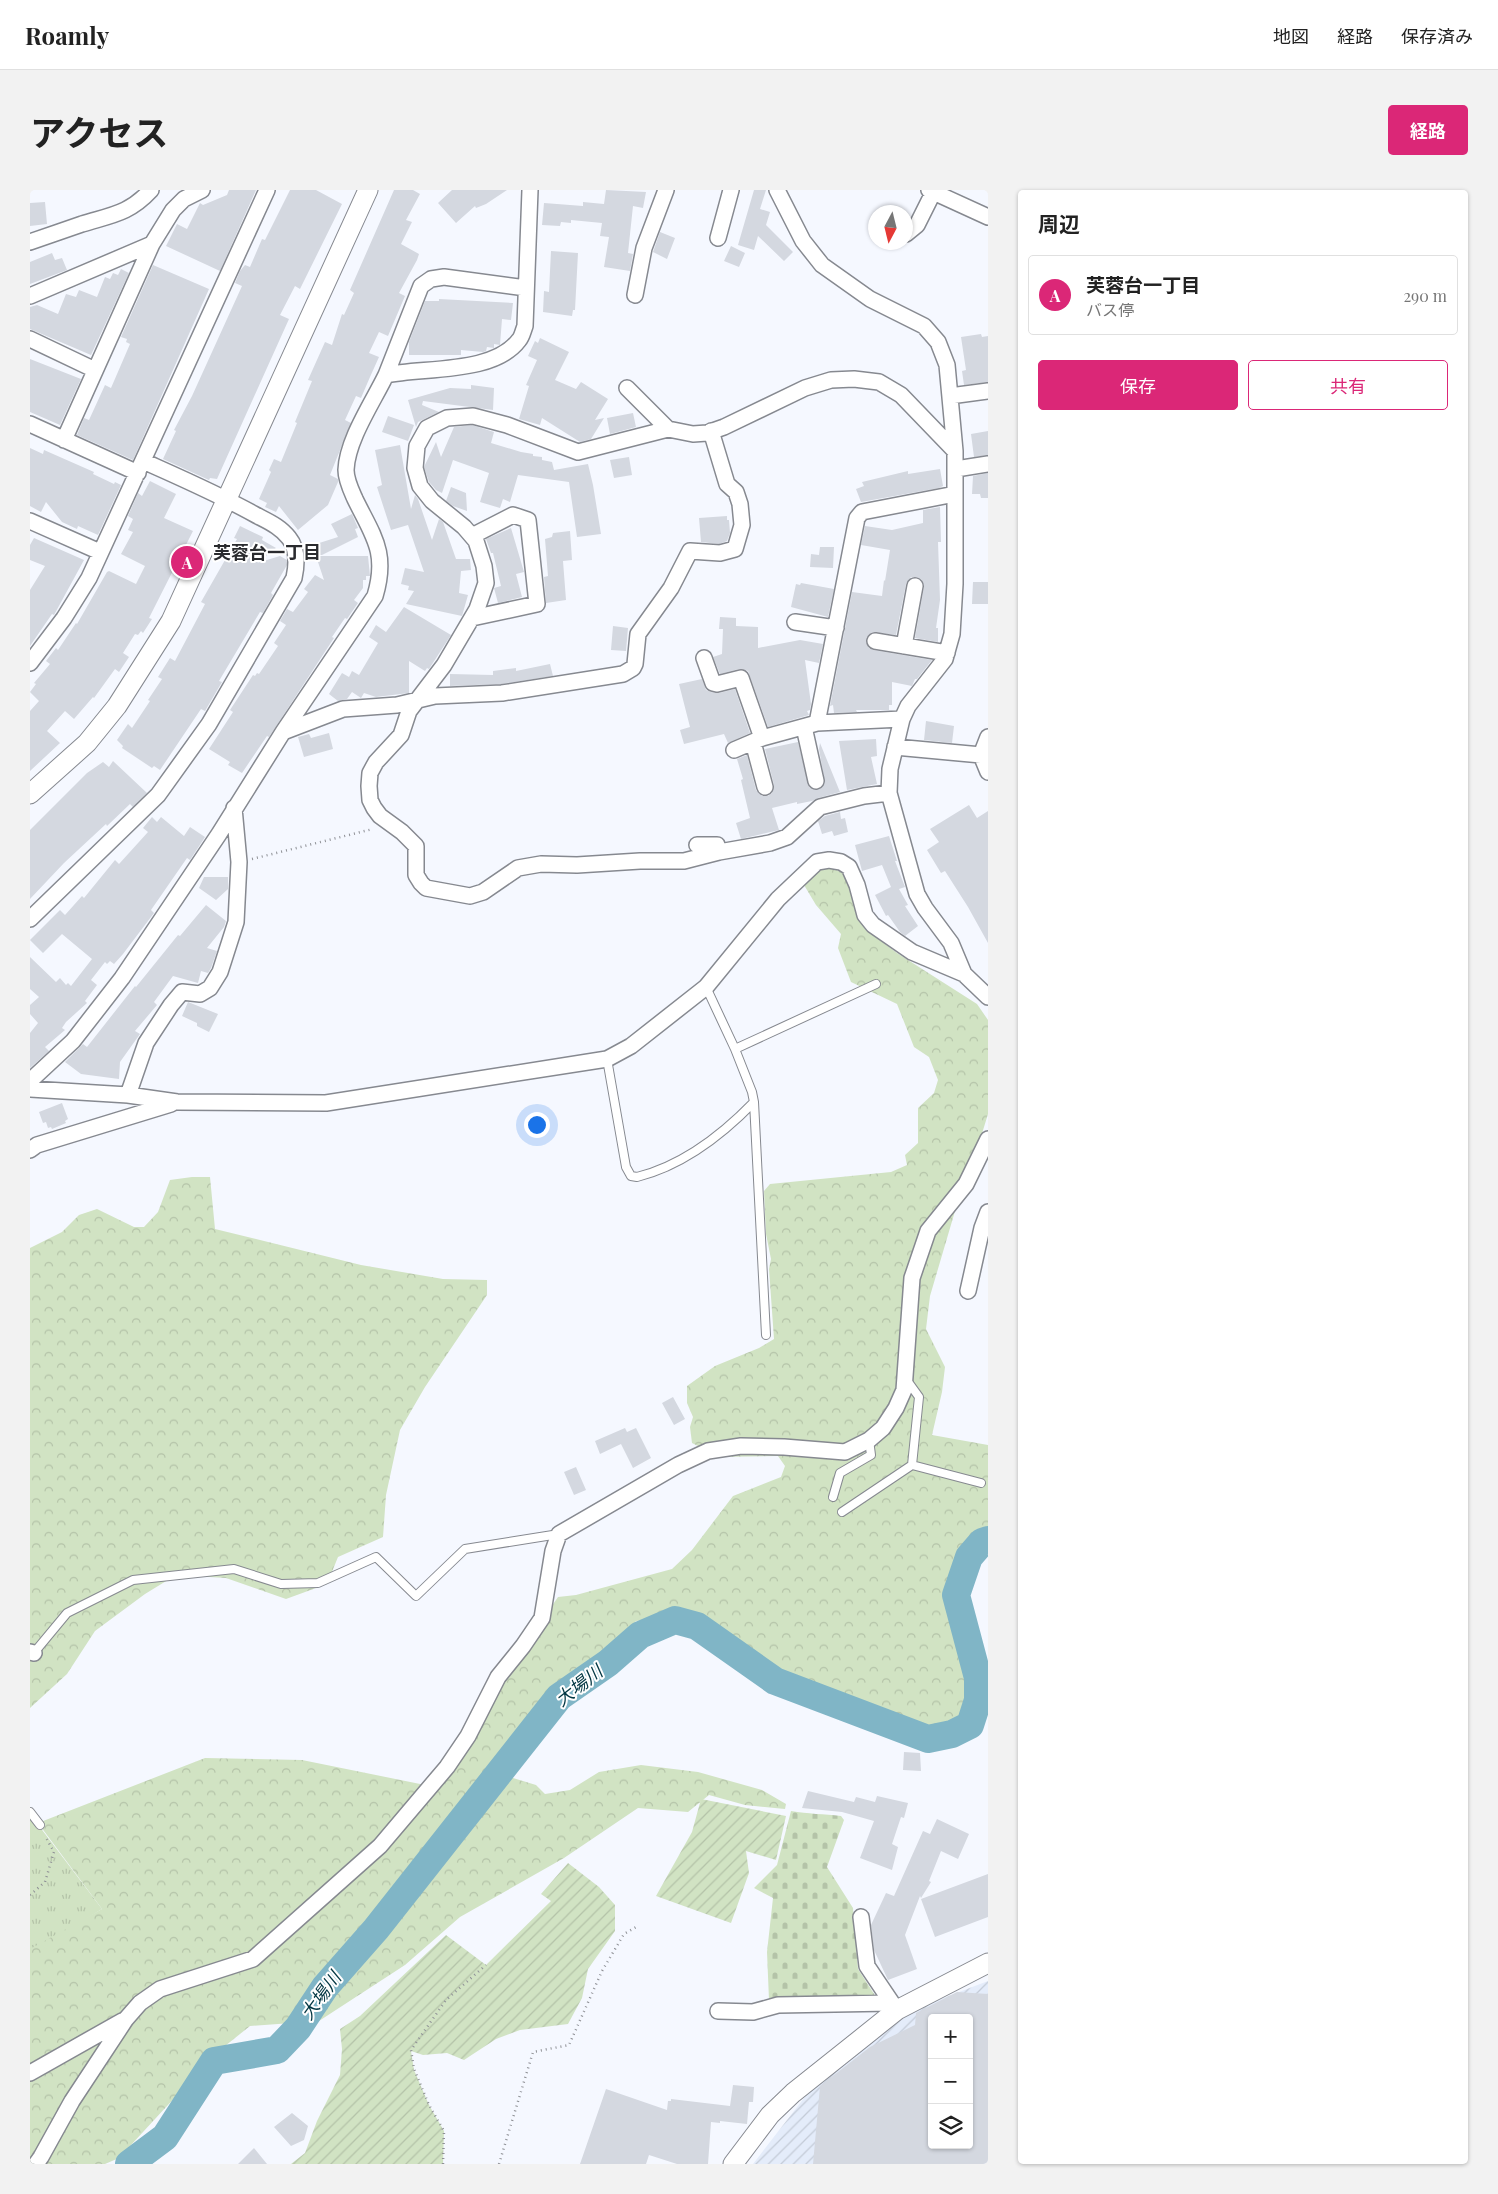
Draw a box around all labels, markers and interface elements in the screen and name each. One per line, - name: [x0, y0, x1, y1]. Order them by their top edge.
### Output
- text: Roamly: [25, 19, 109, 51]
- text: 地図: [1273, 24, 1309, 48]
- text: 経路: [1337, 24, 1373, 48]
- text: 保存済み: [1401, 24, 1473, 48]
- button: 経路: [1388, 105, 1468, 155]
- text: アクセス: [30, 108, 168, 155]
- north arrow: [868, 205, 913, 250]
- text: 周辺: [1038, 209, 1080, 237]
- text: 芙蓉台一丁目: [1086, 271, 1200, 297]
- text: A: [1050, 285, 1060, 306]
- text: 290 m: [1403, 285, 1447, 306]
- text: バス停: [1086, 299, 1134, 320]
- button: 保存: [1038, 360, 1238, 410]
- button: 共有: [1248, 360, 1448, 410]
- district label: 芙蓉台一丁目: [213, 540, 321, 564]
- pin: A: [171, 543, 203, 581]
- your location: [524, 1112, 550, 1138]
- water label: 大場川: [550, 1658, 609, 1711]
- water label: 大場川: [295, 1965, 347, 2024]
- map controls: [928, 2014, 973, 2149]
- button: +: [928, 2014, 973, 2059]
- button: −: [928, 2059, 973, 2104]
- button: layers: [928, 2104, 973, 2149]

